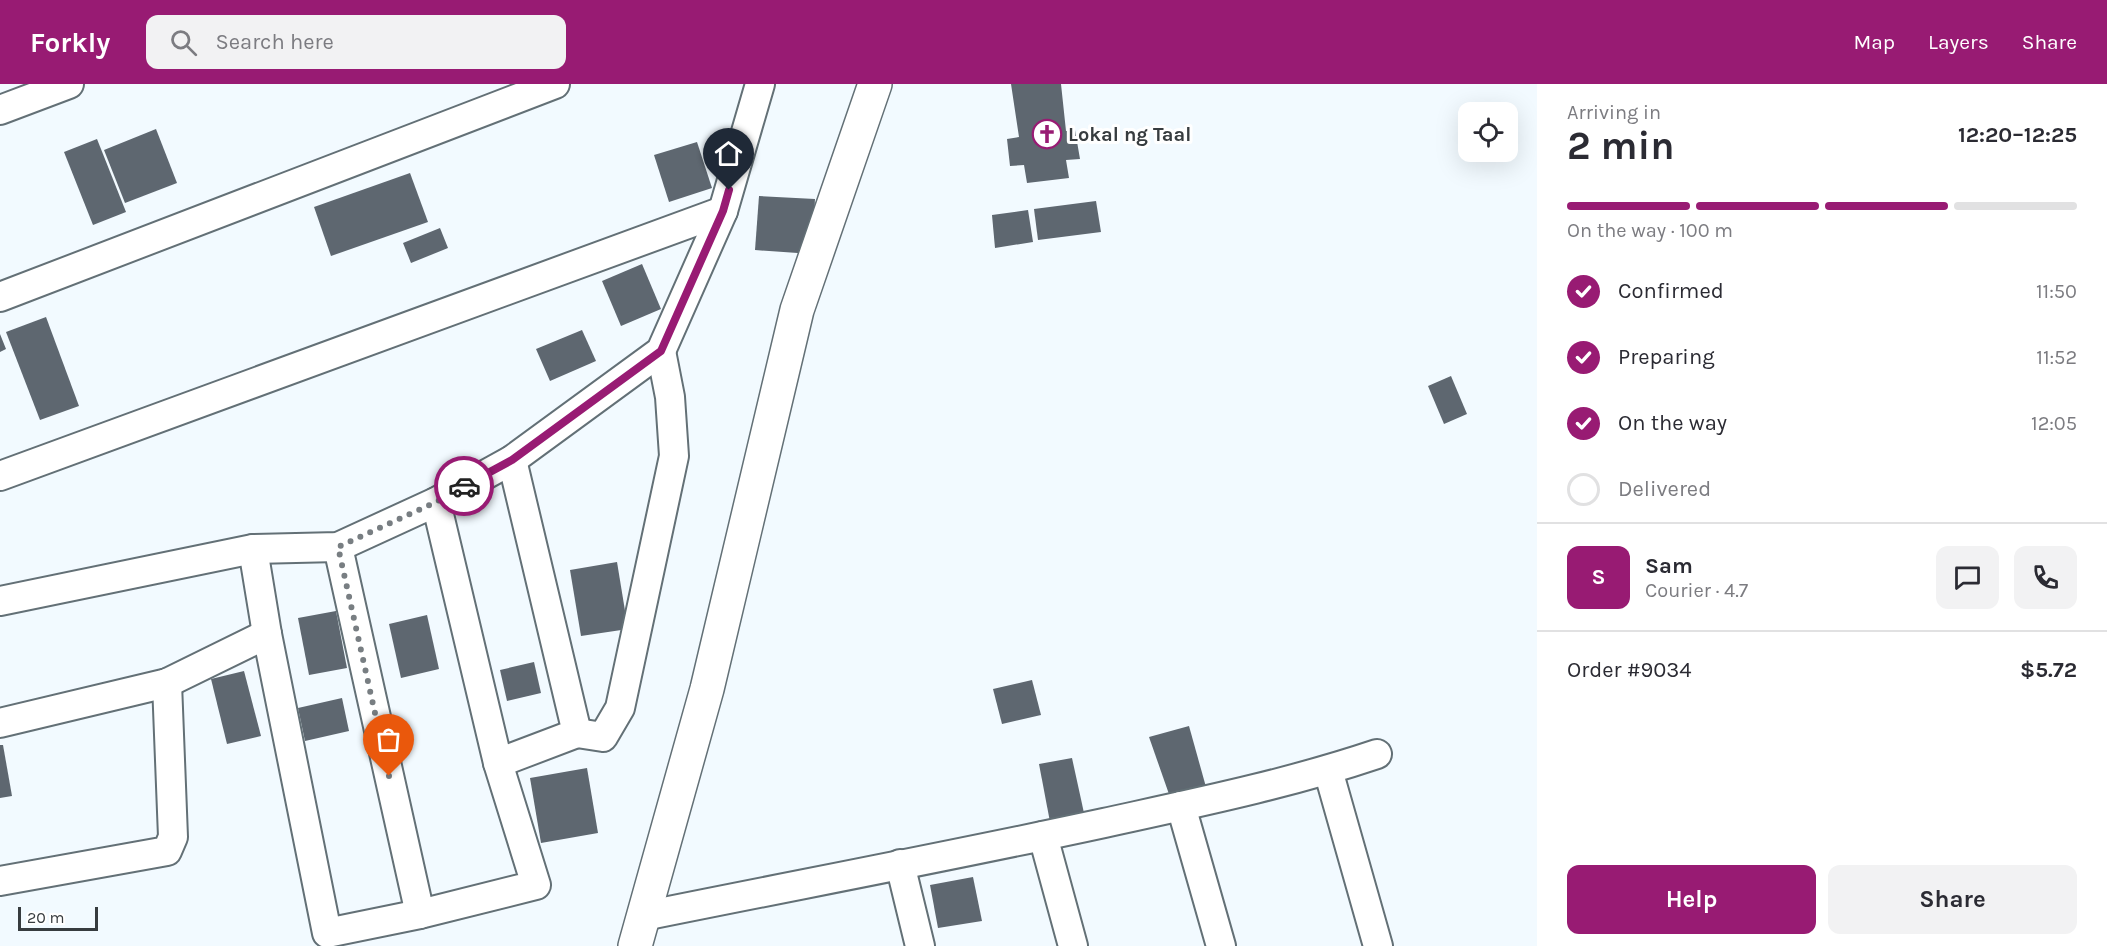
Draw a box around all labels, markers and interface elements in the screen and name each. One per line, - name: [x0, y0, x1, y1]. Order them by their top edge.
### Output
- search box: [146, 15, 566, 69]
- text: Forkly: [30, 26, 110, 59]
- icon: search: [167, 26, 200, 59]
- text: Search here: [215, 29, 334, 55]
- text: Map: [1853, 30, 1895, 54]
- text: Layers: [1928, 30, 1989, 54]
- text: Share: [2022, 30, 2077, 54]
- text: Arriving in: [1567, 101, 1661, 124]
- map controls: [1458, 102, 1518, 162]
- button: locate: [1458, 102, 1518, 162]
- church icon: Lokal ng Taal: [1031, 118, 1063, 150]
- text: 12:20–12:25: [1958, 122, 2077, 148]
- place label: Lokal ng Taal: [1068, 123, 1191, 146]
- text: 2 min: [1567, 123, 1675, 169]
- pin: [703, 128, 754, 190]
- icon: home: [712, 137, 745, 170]
- text: On the way · 100 m: [1567, 219, 1733, 242]
- icon: check: [1567, 275, 1600, 308]
- text: Confirmed: [1618, 278, 1724, 304]
- text: 11:50: [2036, 280, 2077, 303]
- icon: check: [1567, 341, 1600, 374]
- text: Preparing: [1618, 344, 1715, 370]
- text: 11:52: [2036, 346, 2077, 369]
- icon: check: [1567, 407, 1600, 440]
- text: On the way: [1618, 410, 1727, 436]
- text: 12:05: [2031, 412, 2077, 435]
- courier: [434, 456, 494, 516]
- icon: car: [448, 470, 481, 503]
- text: Delivered: [1618, 476, 1711, 502]
- button: chat: [1936, 546, 1999, 609]
- button: phone: [2014, 546, 2077, 609]
- text: Sam: [1645, 553, 1693, 579]
- text: S: [1591, 564, 1606, 590]
- text: Courier · 4.7: [1645, 579, 1748, 602]
- text: Order #9034: [1567, 657, 1692, 683]
- text: $5.72: [2020, 657, 2077, 683]
- pin: [363, 714, 414, 776]
- icon: bag: [372, 723, 405, 756]
- button: Help: [1567, 865, 1816, 934]
- button: Share: [1828, 865, 2077, 934]
- scale bar: [18, 904, 98, 932]
- text: 20 m: [27, 908, 65, 927]

